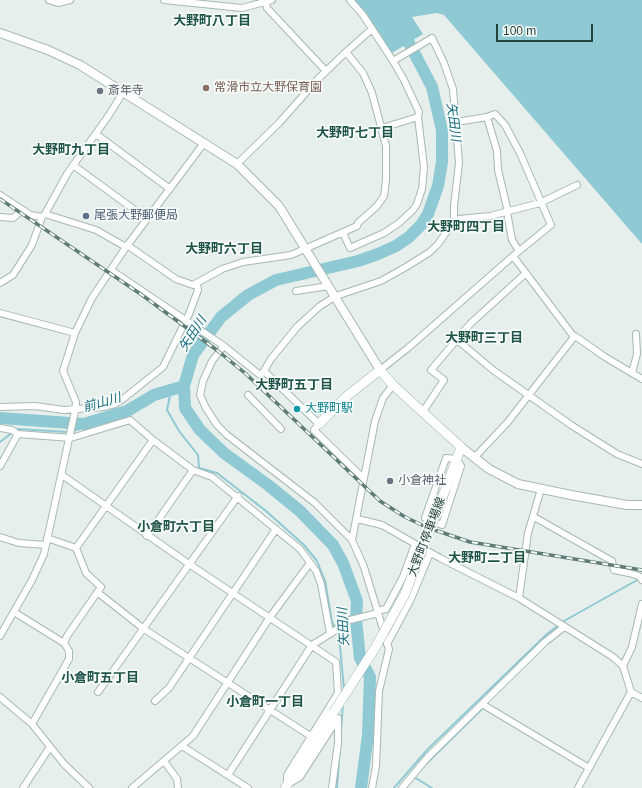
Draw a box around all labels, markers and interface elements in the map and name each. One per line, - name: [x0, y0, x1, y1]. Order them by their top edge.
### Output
- district label: 大野町八丁目: [173, 13, 251, 29]
- scale bar: [498, 16, 595, 42]
- text: 100 m: [503, 24, 536, 38]
- place label: 常滑市立大野保育園: [214, 81, 322, 95]
- marker: 常滑市立大野保育園: [201, 83, 211, 93]
- place label: 斎年寺: [108, 84, 144, 98]
- marker: 斎年寺: [95, 86, 105, 96]
- water label: 矢田川: [443, 102, 463, 142]
- district label: 大野町七丁目: [316, 125, 394, 141]
- district label: 大野町九丁目: [32, 142, 110, 158]
- place label: 尾張大野郵便局: [94, 209, 178, 223]
- marker: 尾張大野郵便局: [81, 211, 91, 221]
- district label: 大野町四丁目: [427, 219, 505, 235]
- district label: 大野町六丁目: [185, 241, 263, 257]
- water label: 矢田川: [176, 313, 210, 355]
- district label: 大野町三丁目: [445, 330, 523, 346]
- district label: 大野町五丁目: [255, 377, 333, 393]
- water label: 前山川: [81, 390, 123, 416]
- place label: 大野町駅: [305, 402, 353, 416]
- marker: 大野町駅: [292, 404, 302, 414]
- place label: 小倉神社: [398, 474, 446, 488]
- marker: 小倉神社: [385, 476, 395, 486]
- street label: 大野町停車場線: [405, 495, 449, 579]
- district label: 小倉町六丁目: [137, 519, 215, 535]
- district label: 大野町二丁目: [448, 550, 526, 566]
- water label: 矢田川: [335, 607, 353, 647]
- district label: 小倉町五丁目: [61, 670, 139, 686]
- district label: 小倉町一丁目: [226, 694, 304, 710]

